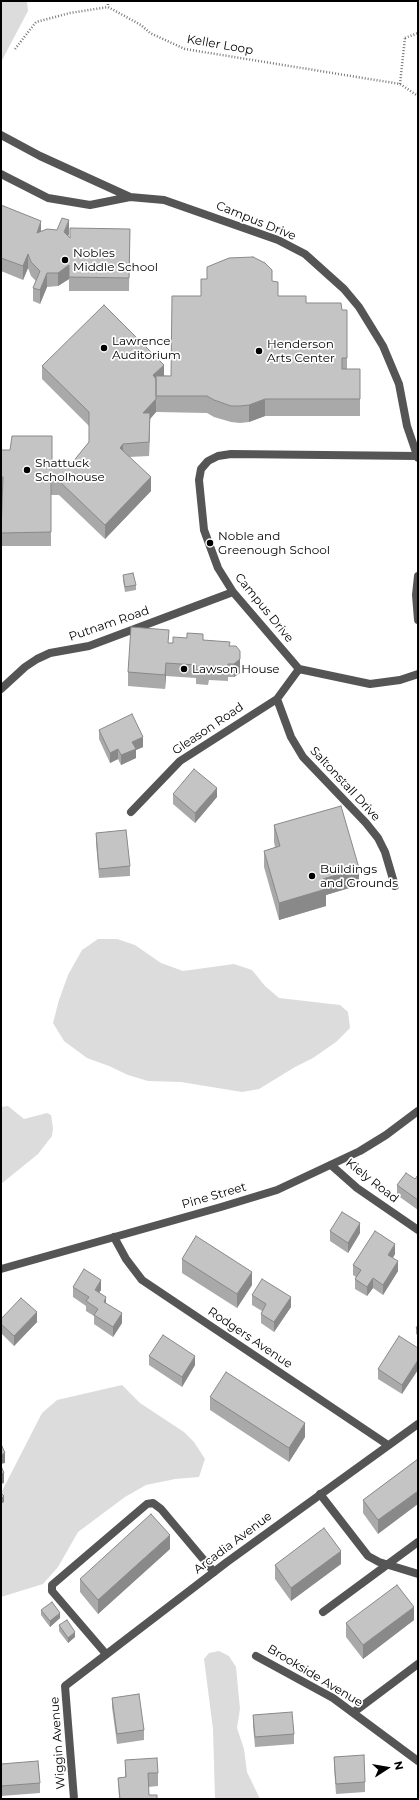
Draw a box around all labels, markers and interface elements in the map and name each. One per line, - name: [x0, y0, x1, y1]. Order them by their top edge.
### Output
- street label: Keller Loop: [186, 32, 254, 58]
- street label: Campus Drive: [214, 198, 298, 244]
- place label: Nobles Middle School: [73, 246, 158, 274]
- marker: Nobles Middle School: [60, 255, 70, 265]
- place label: Lawrence Auditorium: [112, 334, 181, 362]
- place label: Henderson Arts Center: [267, 337, 335, 365]
- marker: Lawrence Auditorium: [99, 343, 109, 353]
- marker: Henderson Arts Center: [254, 346, 264, 356]
- place label: Shattuck Scholhouse: [35, 456, 105, 484]
- marker: Shattuck Scholhouse: [22, 465, 32, 475]
- place label: Noble and Greenough School: [218, 529, 330, 557]
- marker: Noble and Greenough School: [205, 538, 215, 548]
- street label: Campus Drive: [232, 570, 296, 646]
- street label: Putnam Road: [67, 604, 151, 644]
- place label: Lawson House: [192, 662, 280, 676]
- marker: Lawson House: [179, 664, 189, 674]
- street label: Gleason Road: [170, 700, 246, 758]
- street label: Saltonstall Drive: [307, 744, 383, 824]
- place label: Buildings and Grounds: [320, 862, 398, 890]
- marker: Buildings and Grounds: [307, 871, 317, 881]
- street label: Kiely Road: [343, 1156, 401, 1206]
- street label: Pine Street: [180, 1180, 248, 1212]
- street label: Rodgers Avenue: [205, 1304, 295, 1372]
- street label: Arcadia Avenue: [191, 1509, 275, 1577]
- street label: Brookside Avenue: [265, 1642, 365, 1710]
- street label: Wiggin Avenue: [48, 1696, 68, 1790]
- north arrow: [367, 1748, 407, 1788]
- text: N: [391, 1760, 407, 1771]

